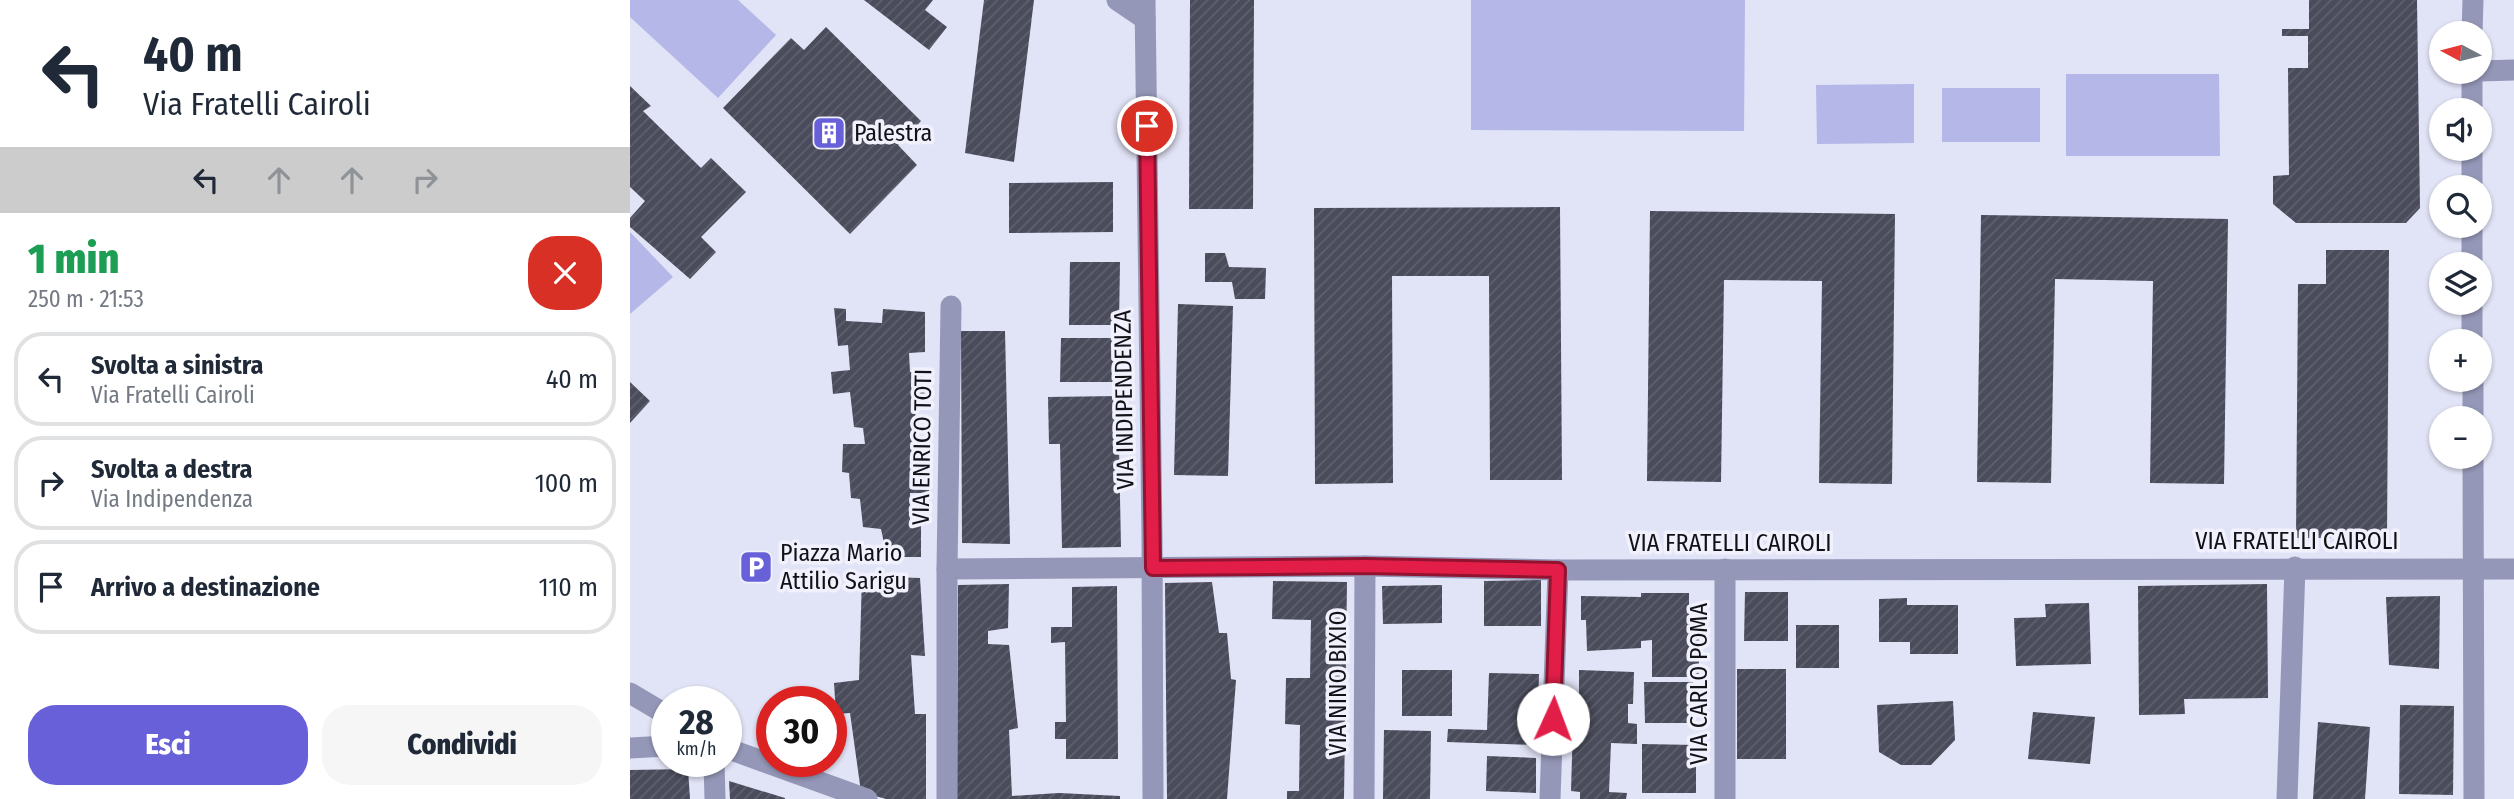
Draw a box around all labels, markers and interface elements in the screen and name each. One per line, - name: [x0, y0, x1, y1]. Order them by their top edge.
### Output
- north arrow: [2429, 21, 2492, 84]
- map controls: [2429, 21, 2492, 469]
- text: 40 m: [143, 25, 243, 84]
- icon: left: [28, 28, 119, 119]
- text: Via Fratelli Cairoli: [143, 85, 371, 123]
- pin: [1117, 96, 1177, 156]
- button: sound: [2429, 98, 2492, 161]
- icon: arrive: [1128, 107, 1166, 145]
- building icon: Palestra: [810, 114, 848, 152]
- place label: Palestra: [854, 119, 932, 147]
- icon: left: [187, 161, 225, 199]
- icon: ahead: [260, 161, 298, 199]
- icon: ahead: [333, 161, 371, 199]
- icon: right: [406, 161, 444, 199]
- button: search: [2429, 175, 2492, 238]
- text: 1 min: [28, 234, 119, 284]
- button: close: [528, 236, 602, 310]
- button: layers: [2429, 252, 2492, 315]
- text: 250 m · 21:53: [28, 285, 144, 313]
- street label: VIA INDIPENDENZA: [1108, 309, 1140, 490]
- button: +: [2429, 329, 2492, 392]
- text: Svolta a sinistra: [91, 350, 263, 381]
- icon: left: [32, 360, 70, 398]
- text: 40 m: [546, 364, 598, 395]
- street label: VIA ENRICO TOTI: [907, 369, 937, 525]
- text: Via Fratelli Cairoli: [91, 381, 255, 409]
- button: −: [2429, 406, 2492, 469]
- text: Svolta a destra: [91, 454, 252, 485]
- icon: right: [32, 464, 70, 502]
- text: 100 m: [535, 468, 598, 499]
- text: Via Indipendenza: [91, 485, 253, 513]
- street label: VIA FRATELLI CAIROLI: [2195, 527, 2399, 555]
- street label: VIA FRATELLI CAIROLI: [1628, 529, 1832, 557]
- place label: Piazza Mario Attilio Sarigu: [780, 539, 907, 595]
- parking icon: Piazza Mario Attilio Sarigu: [737, 548, 775, 586]
- icon: arrive: [32, 568, 70, 606]
- text: Arrivo a destinazione: [91, 572, 320, 603]
- text: 110 m: [538, 572, 598, 603]
- street label: VIA CARLO POMA: [1685, 603, 1713, 765]
- street label: VIA NINO BIXIO: [1324, 610, 1352, 756]
- position arrow: [1516, 682, 1590, 756]
- speed limit sign: 30: [756, 686, 847, 777]
- text: 28: [679, 701, 714, 743]
- button: Esci: [28, 705, 308, 785]
- button: Condividi: [322, 705, 602, 785]
- text: km/h: [676, 738, 717, 760]

